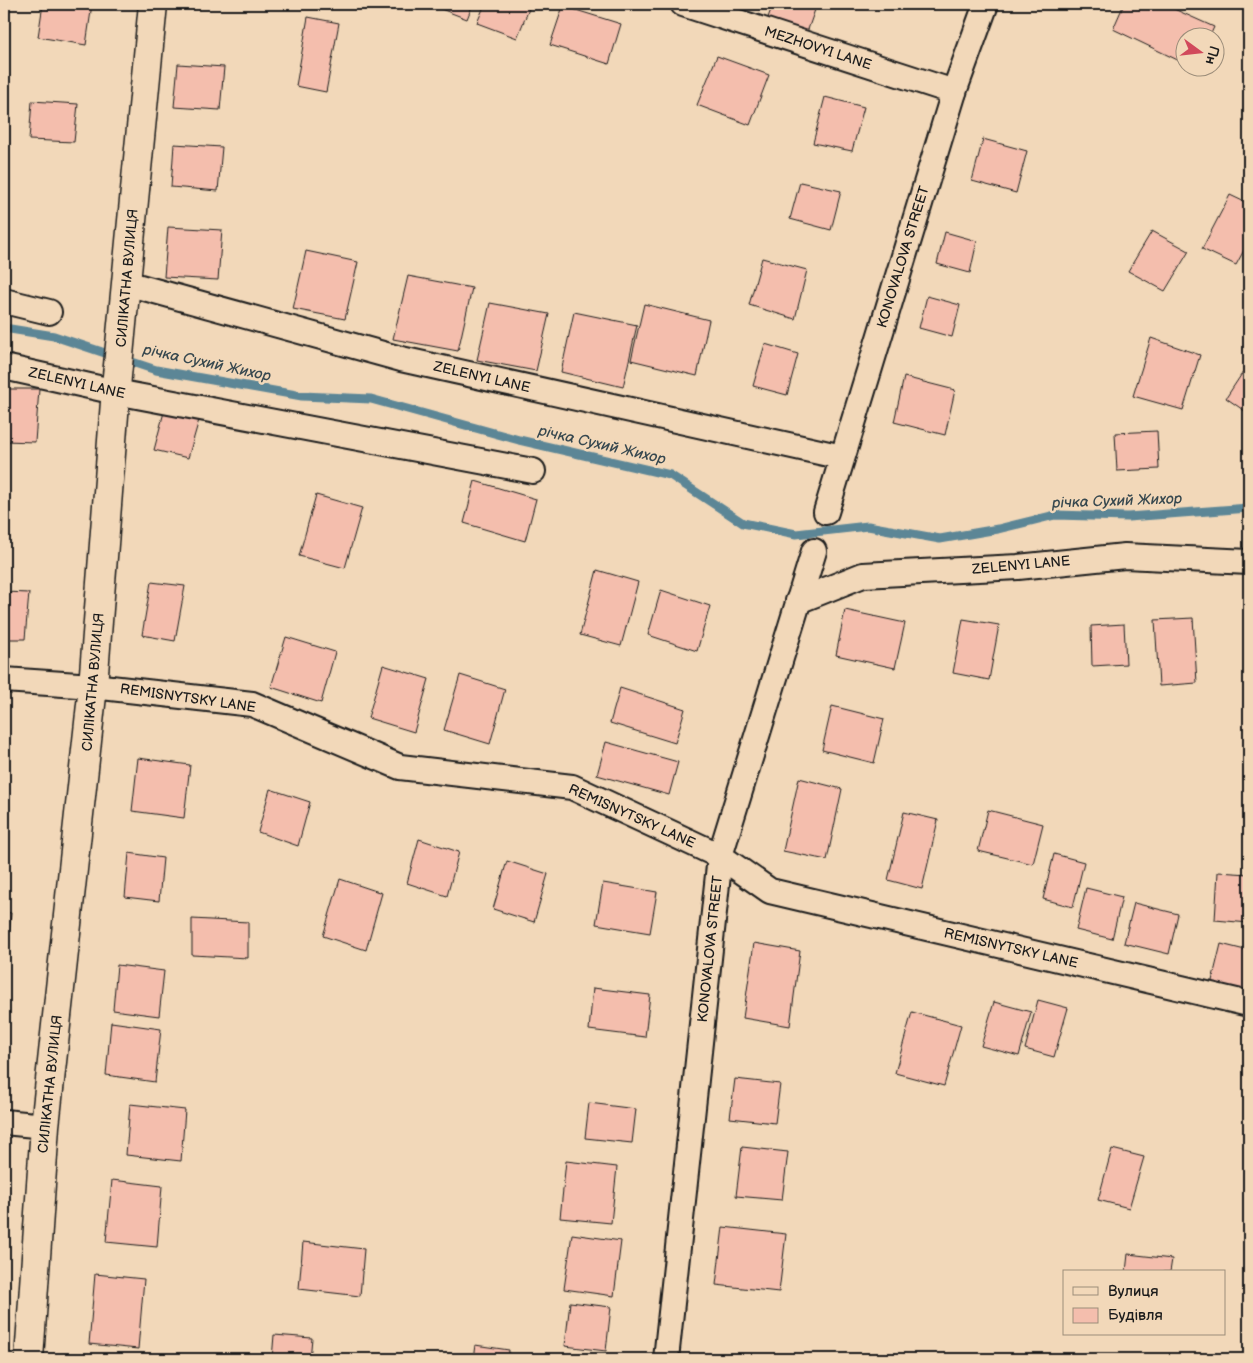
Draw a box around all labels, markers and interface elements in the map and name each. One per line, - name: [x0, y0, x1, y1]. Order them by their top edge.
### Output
- street label: MEZHOVYI LANE: [762, 23, 874, 73]
- north arrow: [1176, 28, 1226, 78]
- text: Пн: [1201, 44, 1223, 66]
- street label: KONOVALOVA STREET: [873, 183, 933, 330]
- street label: СИЛІКАТНА ВУЛИЦЯ: [112, 208, 142, 348]
- water label: річка Сухий Жихор: [140, 340, 273, 386]
- street label: ZELENYI LANE: [431, 357, 532, 396]
- street label: ZELENYI LANE: [26, 363, 127, 402]
- water label: річка Сухий Жихор: [535, 421, 668, 469]
- water label: річка Сухий Жихор: [1051, 489, 1183, 513]
- street label: ZELENYI LANE: [970, 552, 1071, 578]
- street label: СИЛІКАТНА ВУЛИЦЯ: [78, 612, 108, 752]
- street label: REMISNYTSKY LANE: [119, 680, 257, 716]
- street label: REMISNYTSKY LANE: [566, 780, 698, 852]
- street label: KONOVALOVA STREET: [694, 874, 726, 1023]
- street label: REMISNYTSKY LANE: [942, 924, 1080, 972]
- street label: СИЛІКАТНА ВУЛИЦЯ: [34, 1014, 66, 1154]
- legend: [1063, 1270, 1226, 1336]
- text: Вулиця: [1108, 1282, 1159, 1301]
- text: Будівля: [1108, 1306, 1163, 1325]

